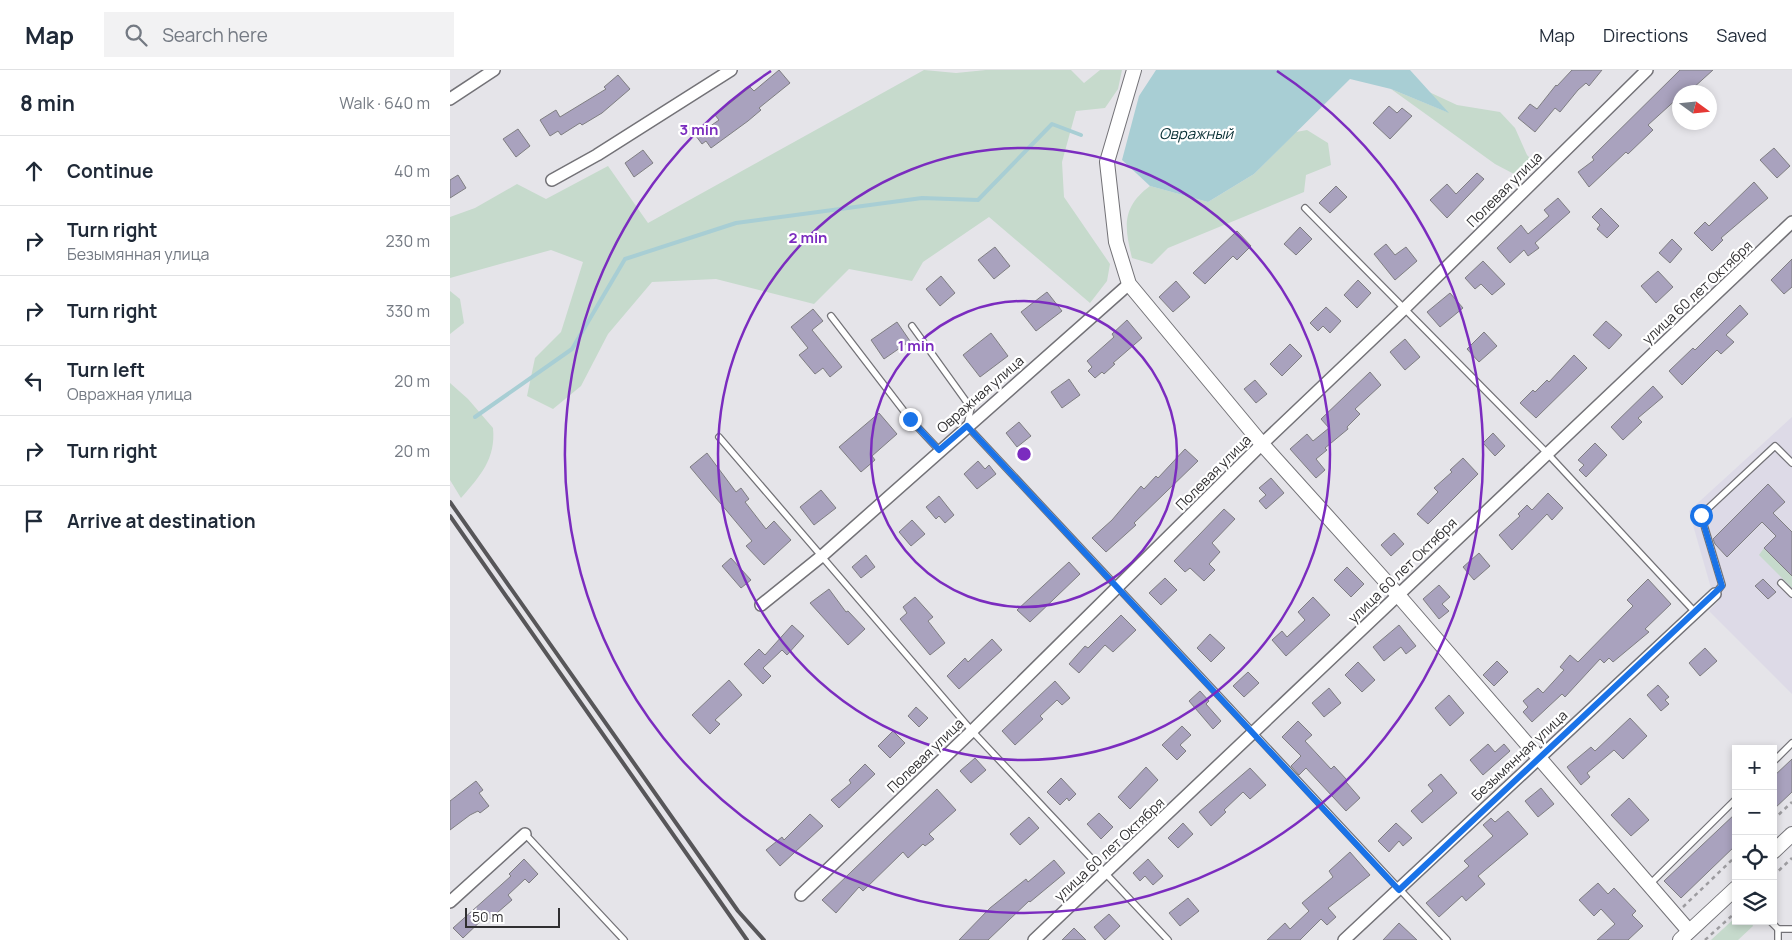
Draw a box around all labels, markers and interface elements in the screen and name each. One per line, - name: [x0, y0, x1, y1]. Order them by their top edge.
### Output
- search box: [104, 12, 454, 57]
- text: Map: [25, 18, 74, 51]
- icon: search: [122, 21, 150, 49]
- text: Search here: [162, 22, 268, 48]
- text: Map: [1539, 23, 1575, 47]
- text: Directions: [1603, 23, 1688, 47]
- text: Saved: [1716, 23, 1767, 47]
- north arrow: [1672, 85, 1717, 130]
- text: 8 min: [20, 89, 75, 117]
- text: Walk · 640 m: [339, 92, 430, 114]
- text: 3 min: [680, 119, 718, 140]
- water label: Овражный: [1159, 123, 1234, 144]
- street label: Полевая улица: [1462, 147, 1546, 231]
- icon: ahead: [20, 157, 48, 185]
- text: Continue: [67, 158, 153, 184]
- text: 40 m: [394, 160, 430, 182]
- text: Turn right: [67, 217, 157, 243]
- icon: right: [20, 227, 48, 255]
- text: 2 min: [788, 227, 828, 248]
- text: 230 m: [386, 230, 430, 252]
- street label: улица 60 лет Октября: [1638, 236, 1756, 348]
- text: Безымянная улица: [67, 243, 209, 265]
- icon: right: [20, 297, 48, 325]
- text: Turn right: [67, 298, 157, 324]
- text: 330 m: [386, 300, 430, 322]
- text: 1 min: [898, 335, 934, 356]
- street label: Овражная улица: [932, 351, 1028, 437]
- text: Turn left: [67, 357, 145, 383]
- icon: left: [20, 367, 48, 395]
- text: 20 m: [394, 370, 430, 392]
- text: Овражная улица: [67, 383, 192, 405]
- route end: [899, 408, 922, 431]
- street label: Полевая улица: [1171, 430, 1255, 514]
- icon: right: [20, 437, 48, 465]
- text: Turn right: [67, 438, 157, 464]
- text: 20 m: [394, 440, 430, 462]
- centre of rings: [1015, 445, 1033, 463]
- route start: [1690, 504, 1713, 527]
- icon: arrive: [20, 507, 48, 535]
- text: Arrive at destination: [67, 508, 256, 534]
- street label: улица 60 лет Октября: [1344, 513, 1460, 627]
- street label: Безымянная улица: [1467, 706, 1571, 804]
- street label: Полевая улица: [883, 714, 967, 796]
- map controls: [1732, 745, 1777, 925]
- button: +: [1732, 745, 1777, 790]
- button: −: [1732, 790, 1777, 835]
- street label: улица 60 лет Октября: [1050, 793, 1168, 905]
- button: locate: [1732, 835, 1777, 880]
- button: layers: [1732, 880, 1777, 925]
- scale bar: [465, 905, 560, 928]
- text: 50 m: [472, 907, 503, 926]

